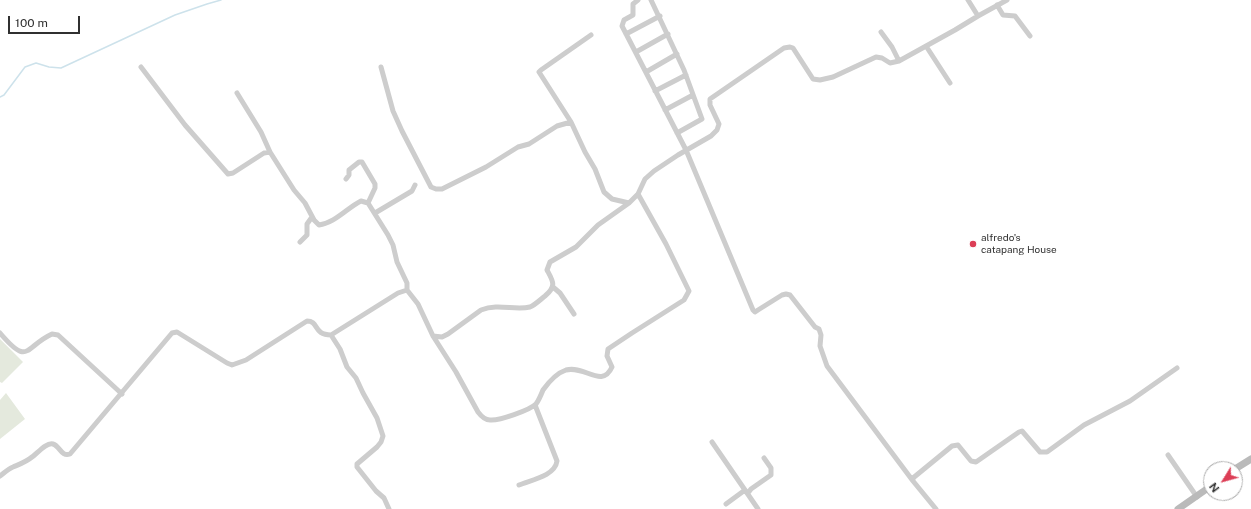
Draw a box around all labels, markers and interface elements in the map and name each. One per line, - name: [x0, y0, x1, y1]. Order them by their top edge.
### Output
- scale bar: [10, 8, 82, 34]
- text: 100 m: [15, 16, 48, 30]
- place label: alfredo's catapang House: [981, 232, 1057, 256]
- marker: alfredo's catapang House: [968, 239, 978, 249]
- north arrow: [1203, 461, 1243, 501]
- text: N: [1207, 481, 1222, 495]

